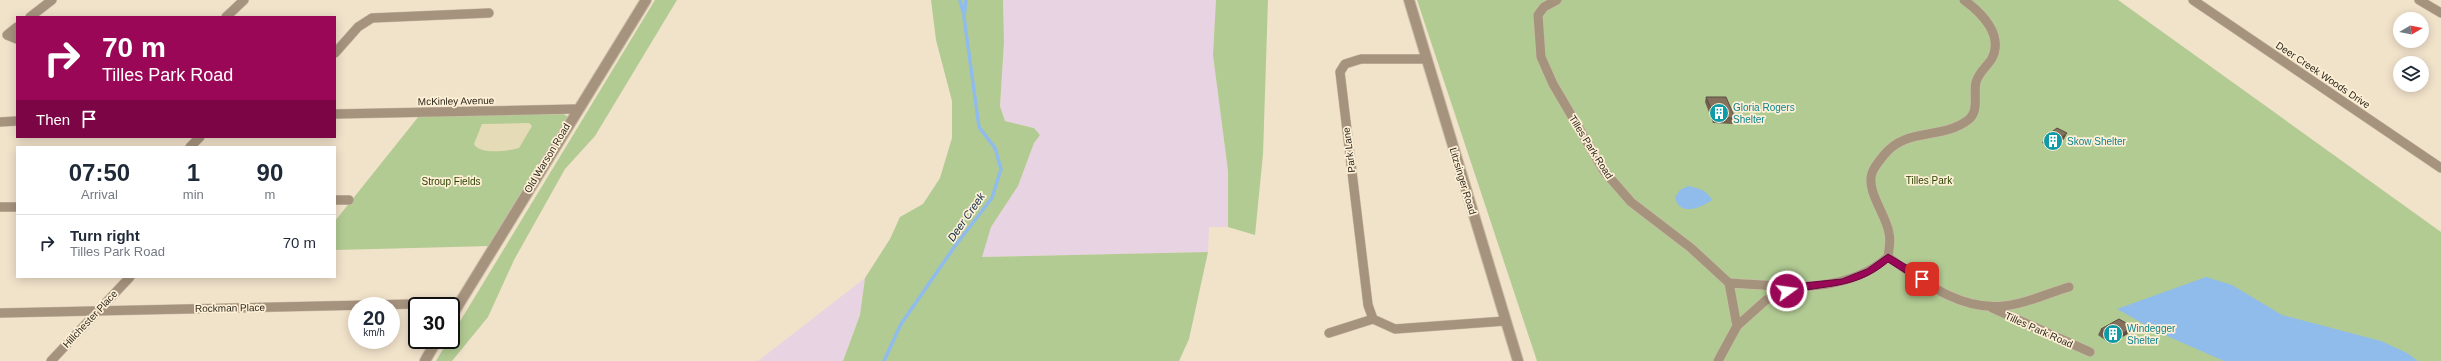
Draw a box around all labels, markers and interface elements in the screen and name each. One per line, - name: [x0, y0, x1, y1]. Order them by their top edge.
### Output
- north arrow: [2393, 12, 2429, 48]
- map controls: [2393, 12, 2429, 92]
- icon: right: [36, 32, 88, 84]
- text: 70 m: [102, 32, 166, 63]
- street label: Deer Creek Woods Drive: [2274, 39, 2372, 111]
- button: layers: [2393, 56, 2429, 92]
- text: Tilles Park Road: [102, 65, 233, 85]
- street label: McKinley Avenue: [418, 95, 495, 107]
- building icon: Gloria Rogers Shelter: [1708, 102, 1730, 124]
- place label: Gloria Rogers Shelter: [1733, 102, 1795, 125]
- icon: arrive: [78, 108, 100, 130]
- text: Then: [36, 111, 70, 128]
- street label: Tilles Park Road: [1567, 113, 1615, 181]
- street label: Old Warson Road: [522, 121, 572, 195]
- street label: Park Lane: [1341, 126, 1357, 173]
- building icon: Skow Shelter: [2042, 130, 2064, 152]
- place label: Skow Shelter: [2067, 136, 2127, 147]
- street label: Litzsinger Road: [1448, 146, 1478, 216]
- text: 07:50: [69, 159, 130, 186]
- text: 1: [187, 159, 200, 186]
- text: 90: [257, 159, 283, 186]
- park label: Tilles Park: [1906, 175, 1953, 186]
- park label: Stroup Fields: [422, 176, 480, 187]
- text: Arrival: [81, 187, 118, 202]
- text: min: [183, 187, 204, 202]
- text: m: [264, 187, 275, 202]
- water label: Deer Creek: [945, 190, 987, 243]
- text: Turn right: [70, 227, 140, 244]
- icon: right: [36, 232, 58, 254]
- text: 70 m: [283, 234, 316, 251]
- text: Tilles Park Road: [70, 244, 165, 259]
- pin: [1905, 262, 1939, 296]
- icon: arrive: [1911, 268, 1933, 290]
- position arrow: [1766, 270, 1808, 312]
- street label: Hillchester Place: [61, 288, 120, 350]
- speed limit sign: 30: [408, 297, 460, 349]
- street label: Rockman Place: [195, 302, 266, 314]
- text: 20: [363, 307, 385, 329]
- street label: Tilles Park Road: [2003, 310, 2075, 350]
- building icon: Windegger Shelter: [2102, 323, 2124, 345]
- place label: Windegger Shelter: [2127, 323, 2176, 346]
- text: km/h: [363, 327, 385, 338]

